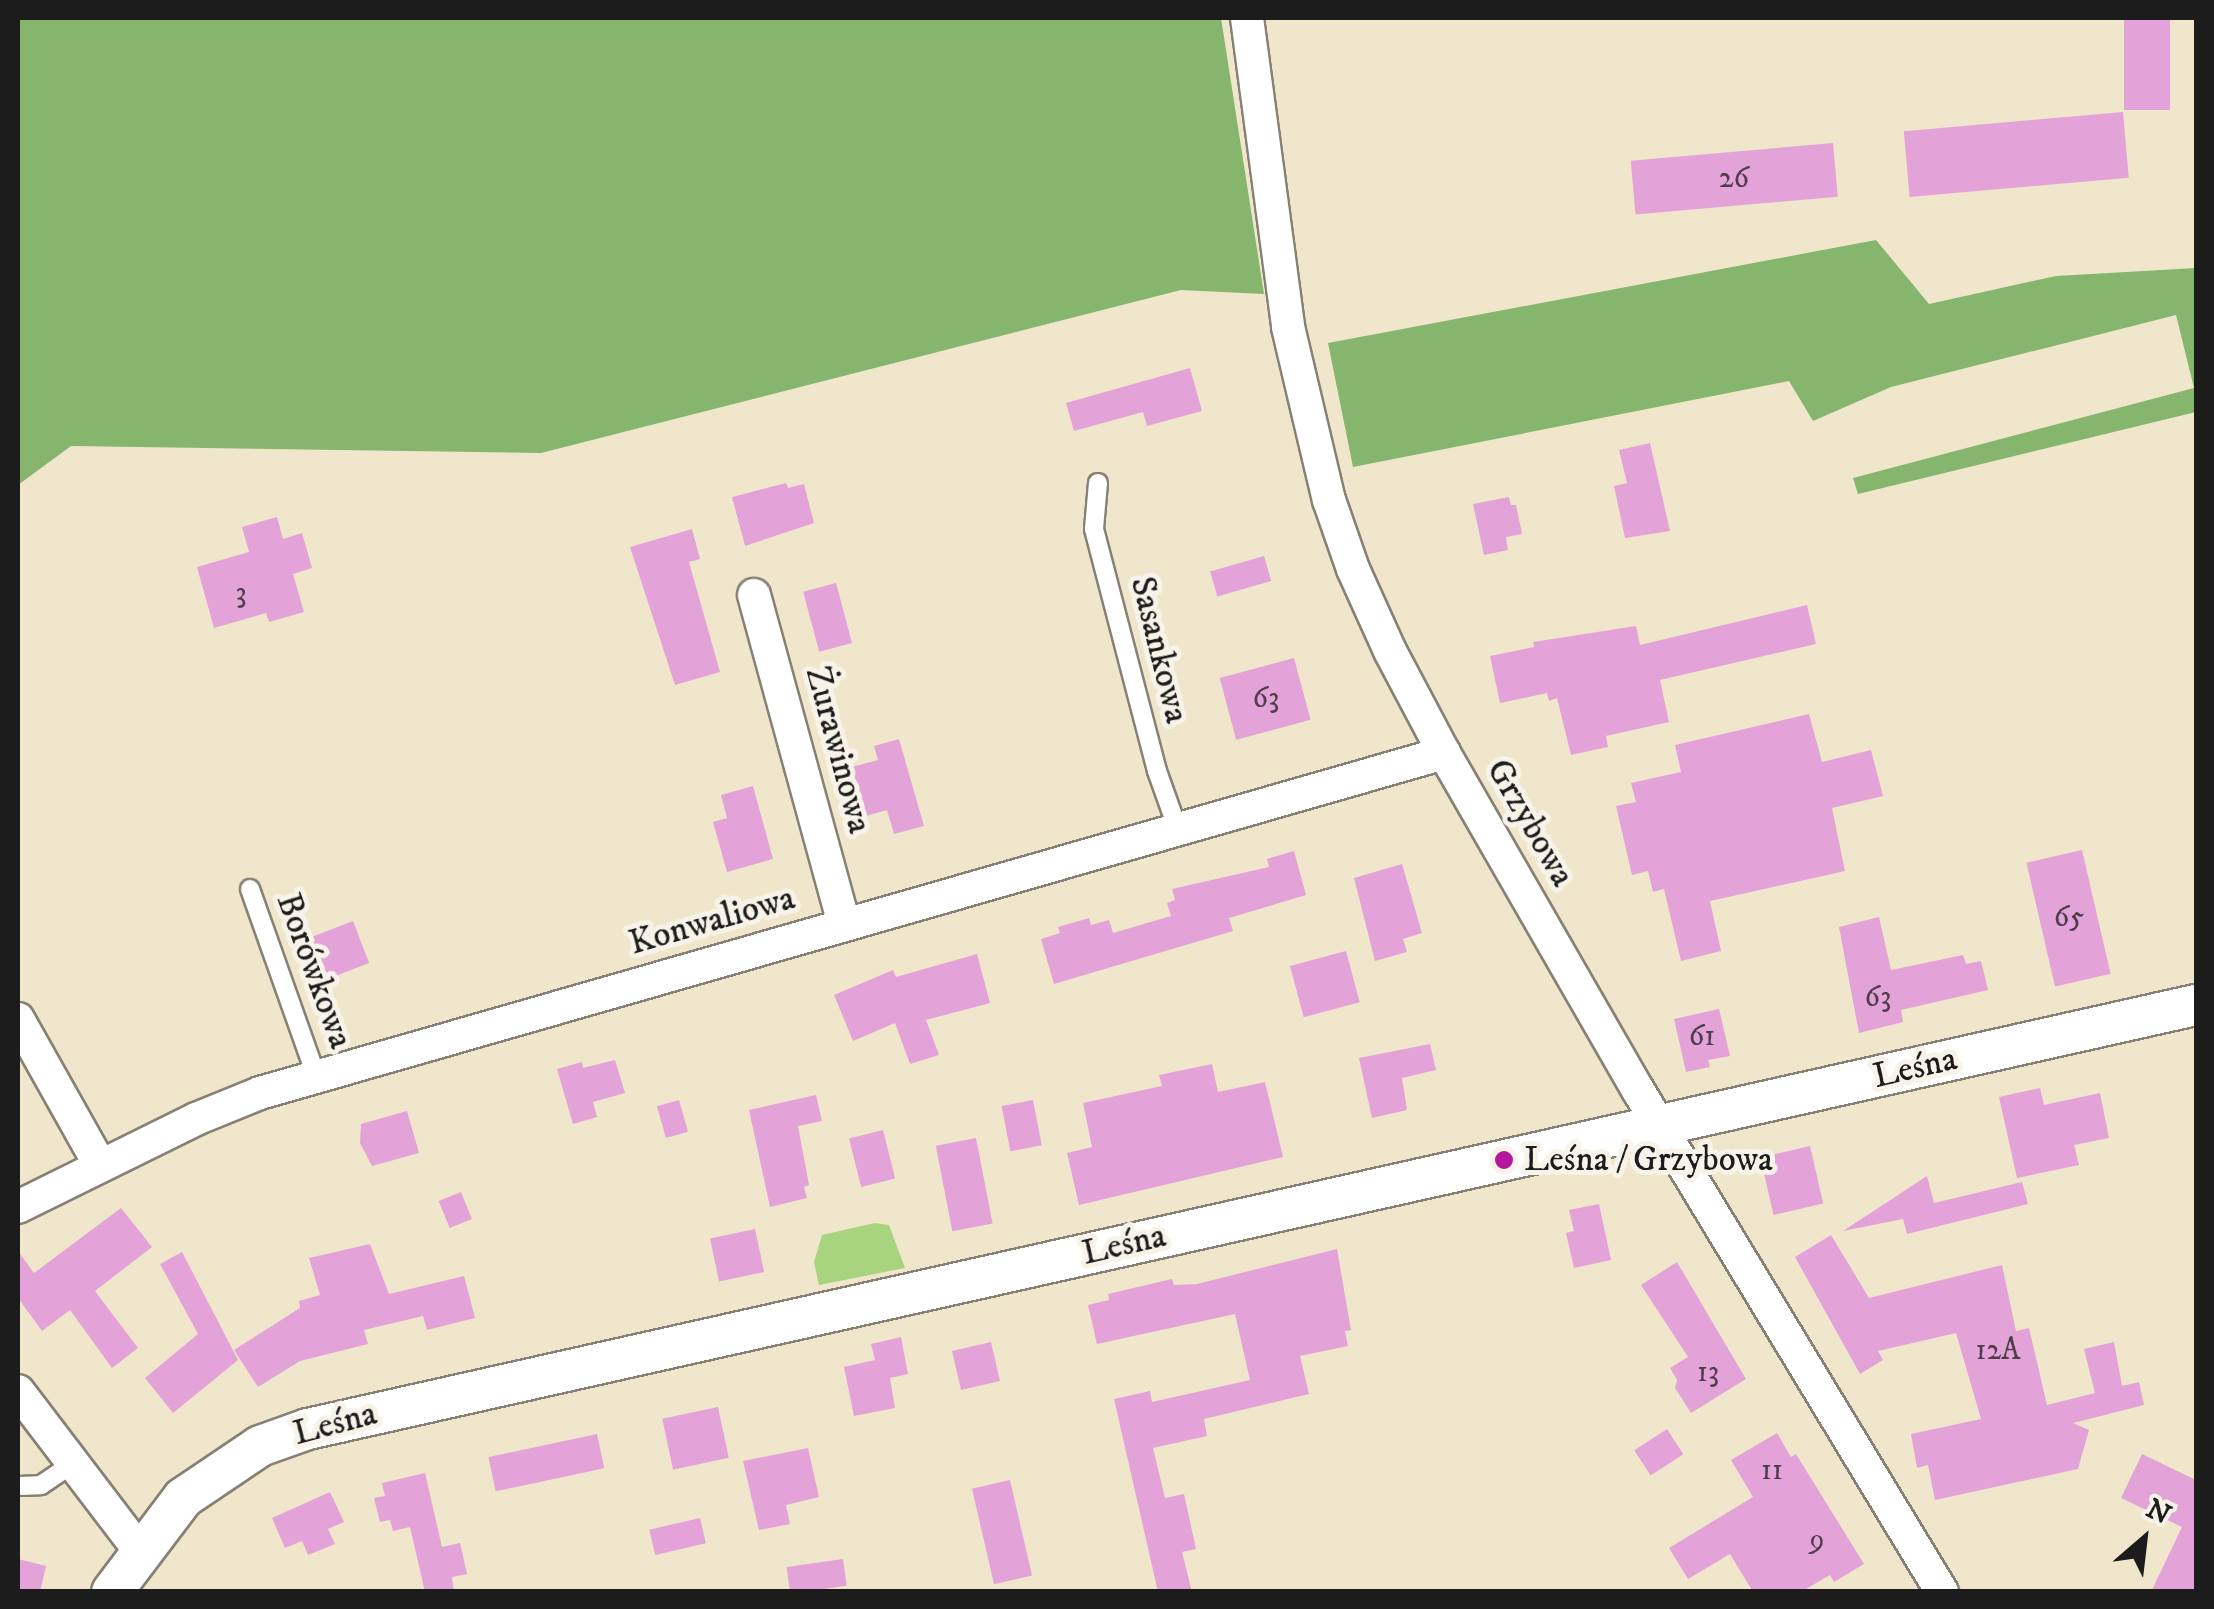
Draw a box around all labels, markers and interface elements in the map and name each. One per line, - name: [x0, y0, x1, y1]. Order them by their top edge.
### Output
- house number: 26: [1719, 161, 1749, 197]
- street label: Sasankowa: [1121, 572, 1197, 728]
- house number: 3: [235, 576, 247, 612]
- street label: Żurawinowa: [796, 662, 880, 838]
- house number: 63: [1253, 681, 1279, 717]
- street label: Grzybowa: [1477, 752, 1583, 894]
- street label: Konwaliowa: [624, 877, 800, 965]
- street label: Borówkowa: [267, 888, 361, 1054]
- house number: 65: [2054, 900, 2084, 936]
- house number: 63: [1865, 980, 1891, 1016]
- house number: 61: [1689, 1019, 1715, 1055]
- street label: Leśna: [1869, 1038, 1961, 1098]
- place label: Leśna / Grzybowa: [1524, 1139, 1773, 1181]
- marker: Leśna / Grzybowa: [1493, 1149, 1515, 1171]
- street label: Leśna: [1078, 1215, 1170, 1275]
- house number: 12A: [1976, 1333, 2020, 1369]
- house number: 13: [1697, 1355, 1719, 1391]
- street label: Leśna: [289, 1393, 381, 1455]
- house number: 11: [1761, 1453, 1783, 1489]
- north arrow: [2094, 1489, 2194, 1589]
- text: N: [2140, 1491, 2177, 1533]
- house number: 9: [1810, 1522, 1824, 1558]

